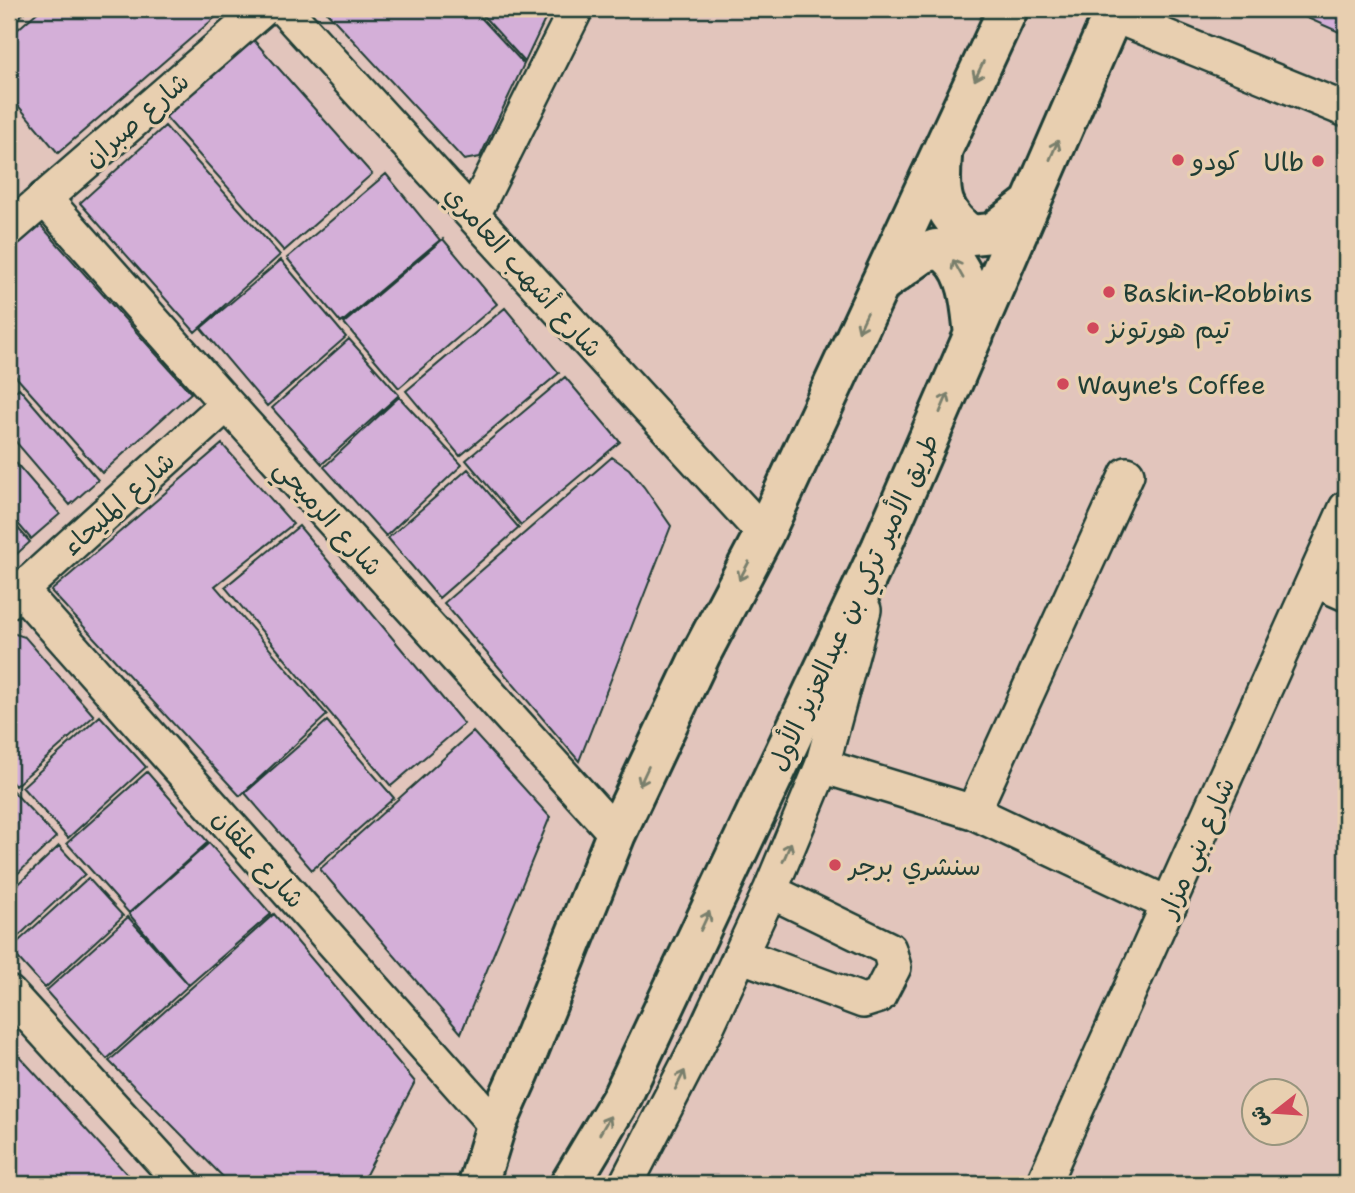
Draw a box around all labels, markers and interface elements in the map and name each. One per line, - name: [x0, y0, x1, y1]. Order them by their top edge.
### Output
- one-way arrow: [972, 60, 985, 81]
- street label: شارع صبران: [76, 63, 197, 175]
- one-way arrow: [1048, 139, 1061, 161]
- place label: كودو: [1190, 143, 1240, 178]
- place label: Ulb: [1263, 144, 1304, 179]
- marker: كودو: [1170, 152, 1186, 168]
- marker: Ulb: [1310, 153, 1326, 169]
- street label: شارع أشهب العامري: [436, 177, 611, 366]
- one-way arrow: [951, 260, 965, 280]
- place label: Baskin-Robbins: [1123, 275, 1313, 310]
- marker: Baskin-Robbins: [1101, 284, 1117, 300]
- one-way arrow: [856, 310, 869, 332]
- place label: تيم هورتونز: [1105, 311, 1230, 349]
- marker: تيم هورتونز: [1085, 320, 1101, 336]
- place label: Wayne's Coffee: [1077, 367, 1266, 402]
- marker: Wayne's Coffee: [1055, 376, 1071, 392]
- one-way arrow: [938, 393, 951, 414]
- street label: طريق الأمير تركي بن عبدالعزيز الأول: [759, 428, 952, 779]
- street label: شارع المليحاء: [54, 443, 182, 564]
- street label: شارع الرميحي: [263, 451, 391, 587]
- one-way arrow: [737, 561, 751, 581]
- one-way arrow: [637, 764, 650, 786]
- street label: شارع بني مزار: [1149, 771, 1248, 927]
- street label: شارع علقان: [204, 801, 313, 916]
- one-way arrow: [781, 842, 794, 863]
- place label: سنشري برجر: [847, 848, 981, 885]
- marker: سنشري برجر: [827, 857, 843, 873]
- one-way arrow: [699, 911, 712, 932]
- one-way arrow: [674, 1070, 687, 1091]
- north arrow: [1240, 1078, 1310, 1148]
- text: ش: [1244, 1103, 1274, 1130]
- one-way arrow: [598, 1116, 612, 1136]

